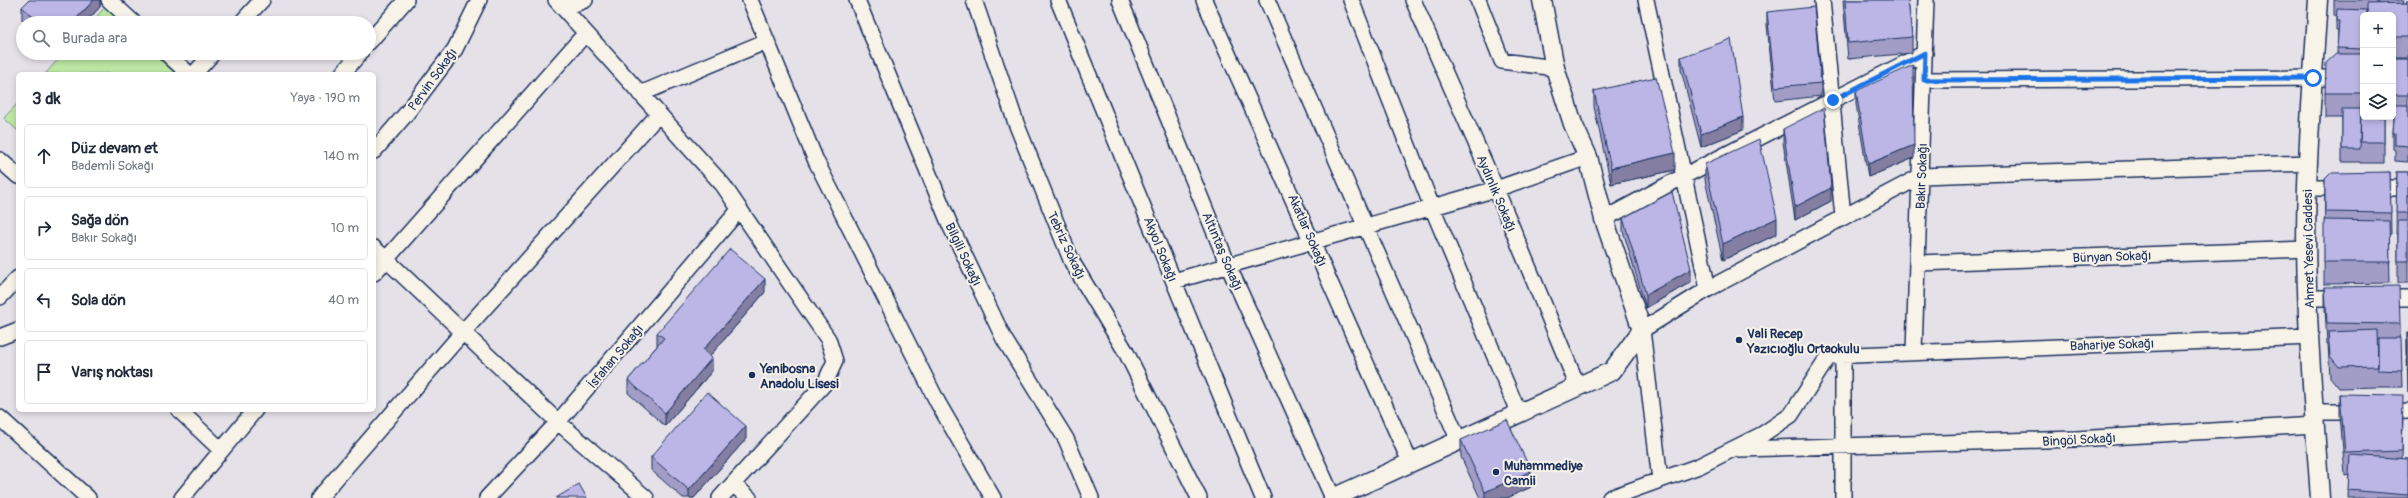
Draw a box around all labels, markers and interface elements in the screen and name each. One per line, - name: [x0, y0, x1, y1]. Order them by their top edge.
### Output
- map controls: [2360, 12, 2396, 120]
- button: +: [2360, 12, 2396, 48]
- search box: [16, 16, 376, 60]
- icon: search: [30, 27, 52, 49]
- text: Burada ara: [62, 29, 127, 48]
- street label: Pervin Sokağı: [405, 45, 461, 114]
- button: −: [2360, 48, 2396, 84]
- route start: [2304, 69, 2322, 87]
- button: layers: [2360, 84, 2396, 120]
- text: 3 dk: [32, 88, 61, 109]
- text: Yaya · 190 m: [290, 90, 360, 106]
- route end: [1824, 91, 1842, 109]
- text: Düz devam et: [71, 139, 158, 158]
- street label: Bakır Sokağı: [1913, 143, 1931, 209]
- icon: ahead: [33, 145, 55, 167]
- text: 140 m: [323, 148, 359, 164]
- street label: Aydınlık Sokağı: [1473, 153, 1519, 234]
- text: Bademli Sokağı: [71, 158, 154, 174]
- street label: Ahmet Yesevi Caddesi: [2300, 189, 2318, 309]
- street label: Akatlar Sokağı: [1284, 192, 1330, 269]
- street label: Tebriz Sokağı: [1043, 209, 1089, 282]
- street label: Altıntaş Sokağı: [1198, 210, 1246, 293]
- text: Sağa dön: [71, 211, 129, 230]
- street label: Akyol Sokağı: [1140, 215, 1180, 284]
- icon: right: [33, 217, 55, 239]
- text: 10 m: [331, 220, 359, 236]
- street label: Bilgili Sokağı: [941, 220, 985, 289]
- text: Bakır Sokağı: [71, 230, 137, 246]
- street label: Bünyan Sokağı: [2072, 248, 2152, 266]
- icon: left: [33, 289, 55, 311]
- text: Sola dön: [71, 291, 126, 310]
- text: 40 m: [328, 292, 359, 308]
- street label: İsfahan Sokağı: [584, 321, 647, 392]
- place label: Vali Recep Yazıcıoğlu Ortaokulu: [1746, 326, 1860, 357]
- marker: Vali Recep Yazıcıoğlu Ortaokulu: [1734, 335, 1744, 345]
- street label: Bahariye Sokağı: [2070, 336, 2154, 354]
- icon: arrive: [33, 361, 55, 383]
- place label: Yenibosna Anadolu Lisesi: [759, 361, 839, 392]
- text: Varış noktası: [71, 363, 153, 382]
- marker: Yenibosna Anadolu Lisesi: [747, 370, 757, 380]
- street label: Bingöl Sokağı: [2042, 430, 2116, 450]
- place label: Muhammediye Camii: [1504, 458, 1583, 489]
- marker: Muhammediye Camii: [1491, 467, 1501, 477]

